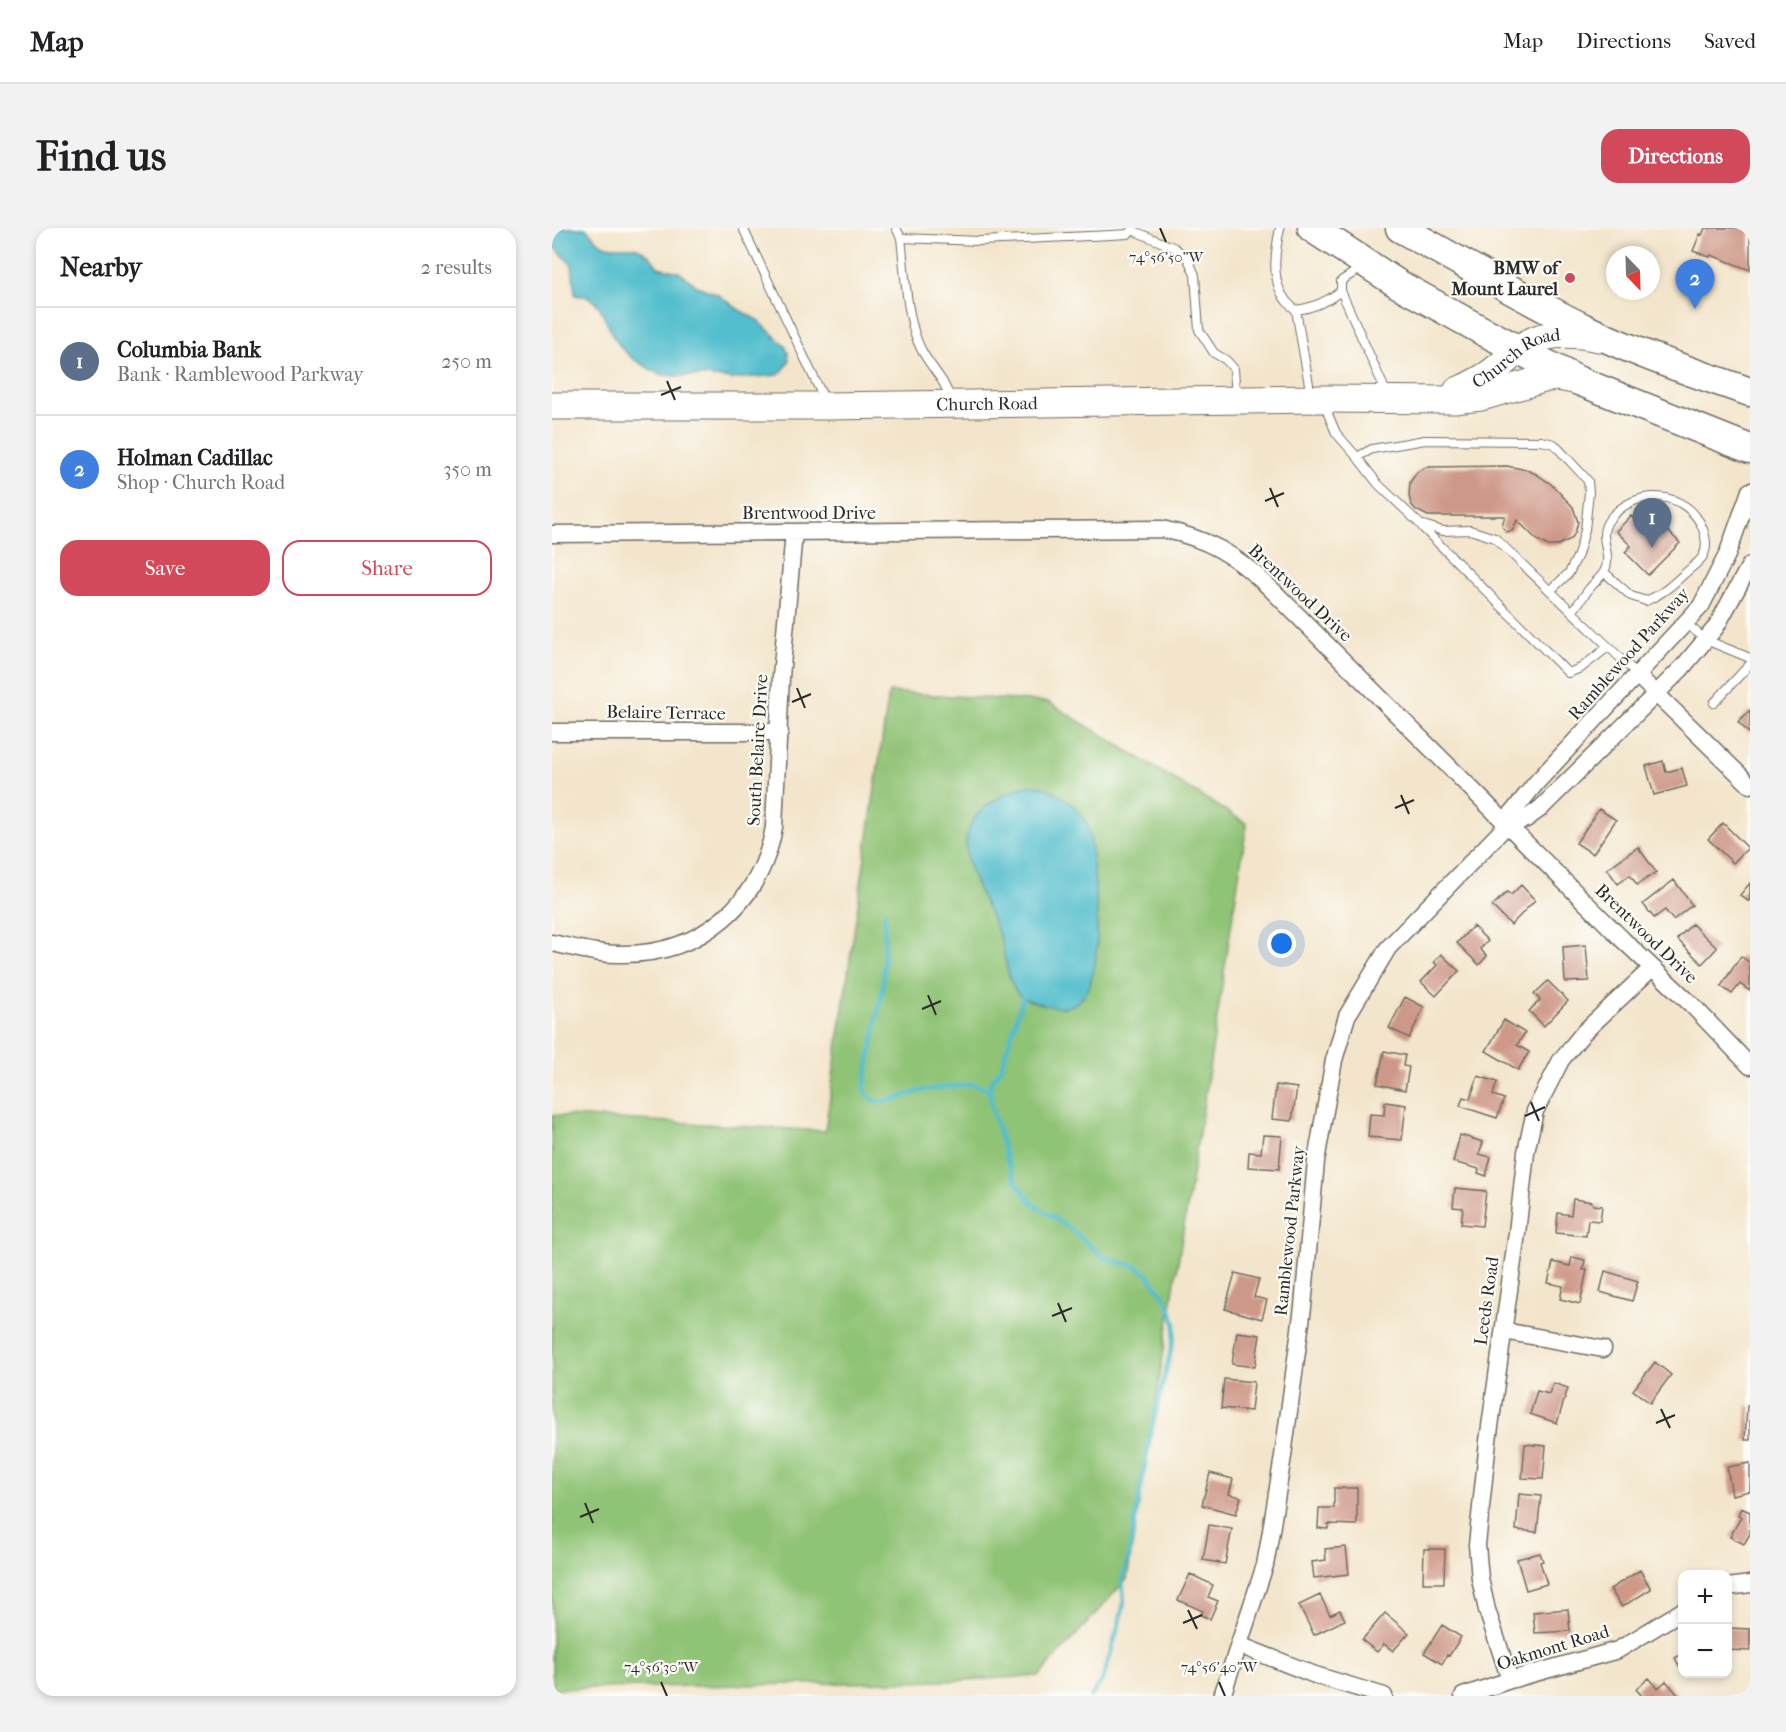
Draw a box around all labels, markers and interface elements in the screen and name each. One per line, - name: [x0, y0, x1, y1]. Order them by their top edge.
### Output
- text: Map: [30, 25, 84, 58]
- text: Map: [1503, 29, 1543, 53]
- text: Directions: [1576, 29, 1671, 53]
- text: Saved: [1704, 29, 1756, 53]
- button: Directions: [1601, 129, 1750, 183]
- text: Find us: [36, 132, 166, 181]
- north arrow: [1606, 246, 1660, 300]
- text: 74°56'50"W: [1129, 248, 1204, 266]
- text: Nearby: [60, 252, 142, 283]
- text: 2 results: [421, 256, 492, 279]
- place label: BMW of Mount Laurel: [1450, 258, 1562, 300]
- pin: 2: [1676, 260, 1714, 309]
- marker: BMW of Mount Laurel: [1563, 271, 1577, 285]
- street label: Church Road: [1468, 324, 1562, 393]
- text: Columbia Bank: [117, 337, 261, 363]
- text: 1: [76, 350, 83, 373]
- text: 250 m: [441, 350, 492, 373]
- text: Bank · Ramblewood Parkway: [117, 363, 364, 386]
- street label: Church Road: [936, 393, 1038, 415]
- text: Holman Cadillac: [117, 445, 273, 471]
- text: 2: [74, 458, 85, 481]
- text: 350 m: [443, 458, 492, 481]
- text: Shop · Church Road: [117, 471, 285, 494]
- pin: 1: [1632, 498, 1672, 548]
- street label: Brentwood Drive: [742, 503, 876, 524]
- button: Save: [60, 540, 270, 596]
- button: Share: [282, 540, 492, 596]
- street label: Brentwood Drive: [1244, 540, 1356, 646]
- street label: Ramblewood Parkway: [1564, 582, 1695, 725]
- street label: South Belaire Drive: [744, 673, 772, 827]
- street label: Belaire Terrace: [606, 701, 726, 725]
- street label: Brentwood Drive: [1591, 880, 1702, 988]
- your location: [1267, 929, 1296, 958]
- street label: Ramblewood Parkway: [1271, 1143, 1310, 1317]
- street label: Leeds Road: [1470, 1255, 1504, 1347]
- map controls: [1678, 1570, 1732, 1678]
- button: +: [1678, 1570, 1732, 1624]
- street label: Oakmont Road: [1494, 1621, 1612, 1675]
- button: −: [1678, 1624, 1732, 1678]
- text: 74°56'30"W: [624, 1658, 699, 1676]
- text: 74°56'40"W: [1181, 1658, 1259, 1676]

